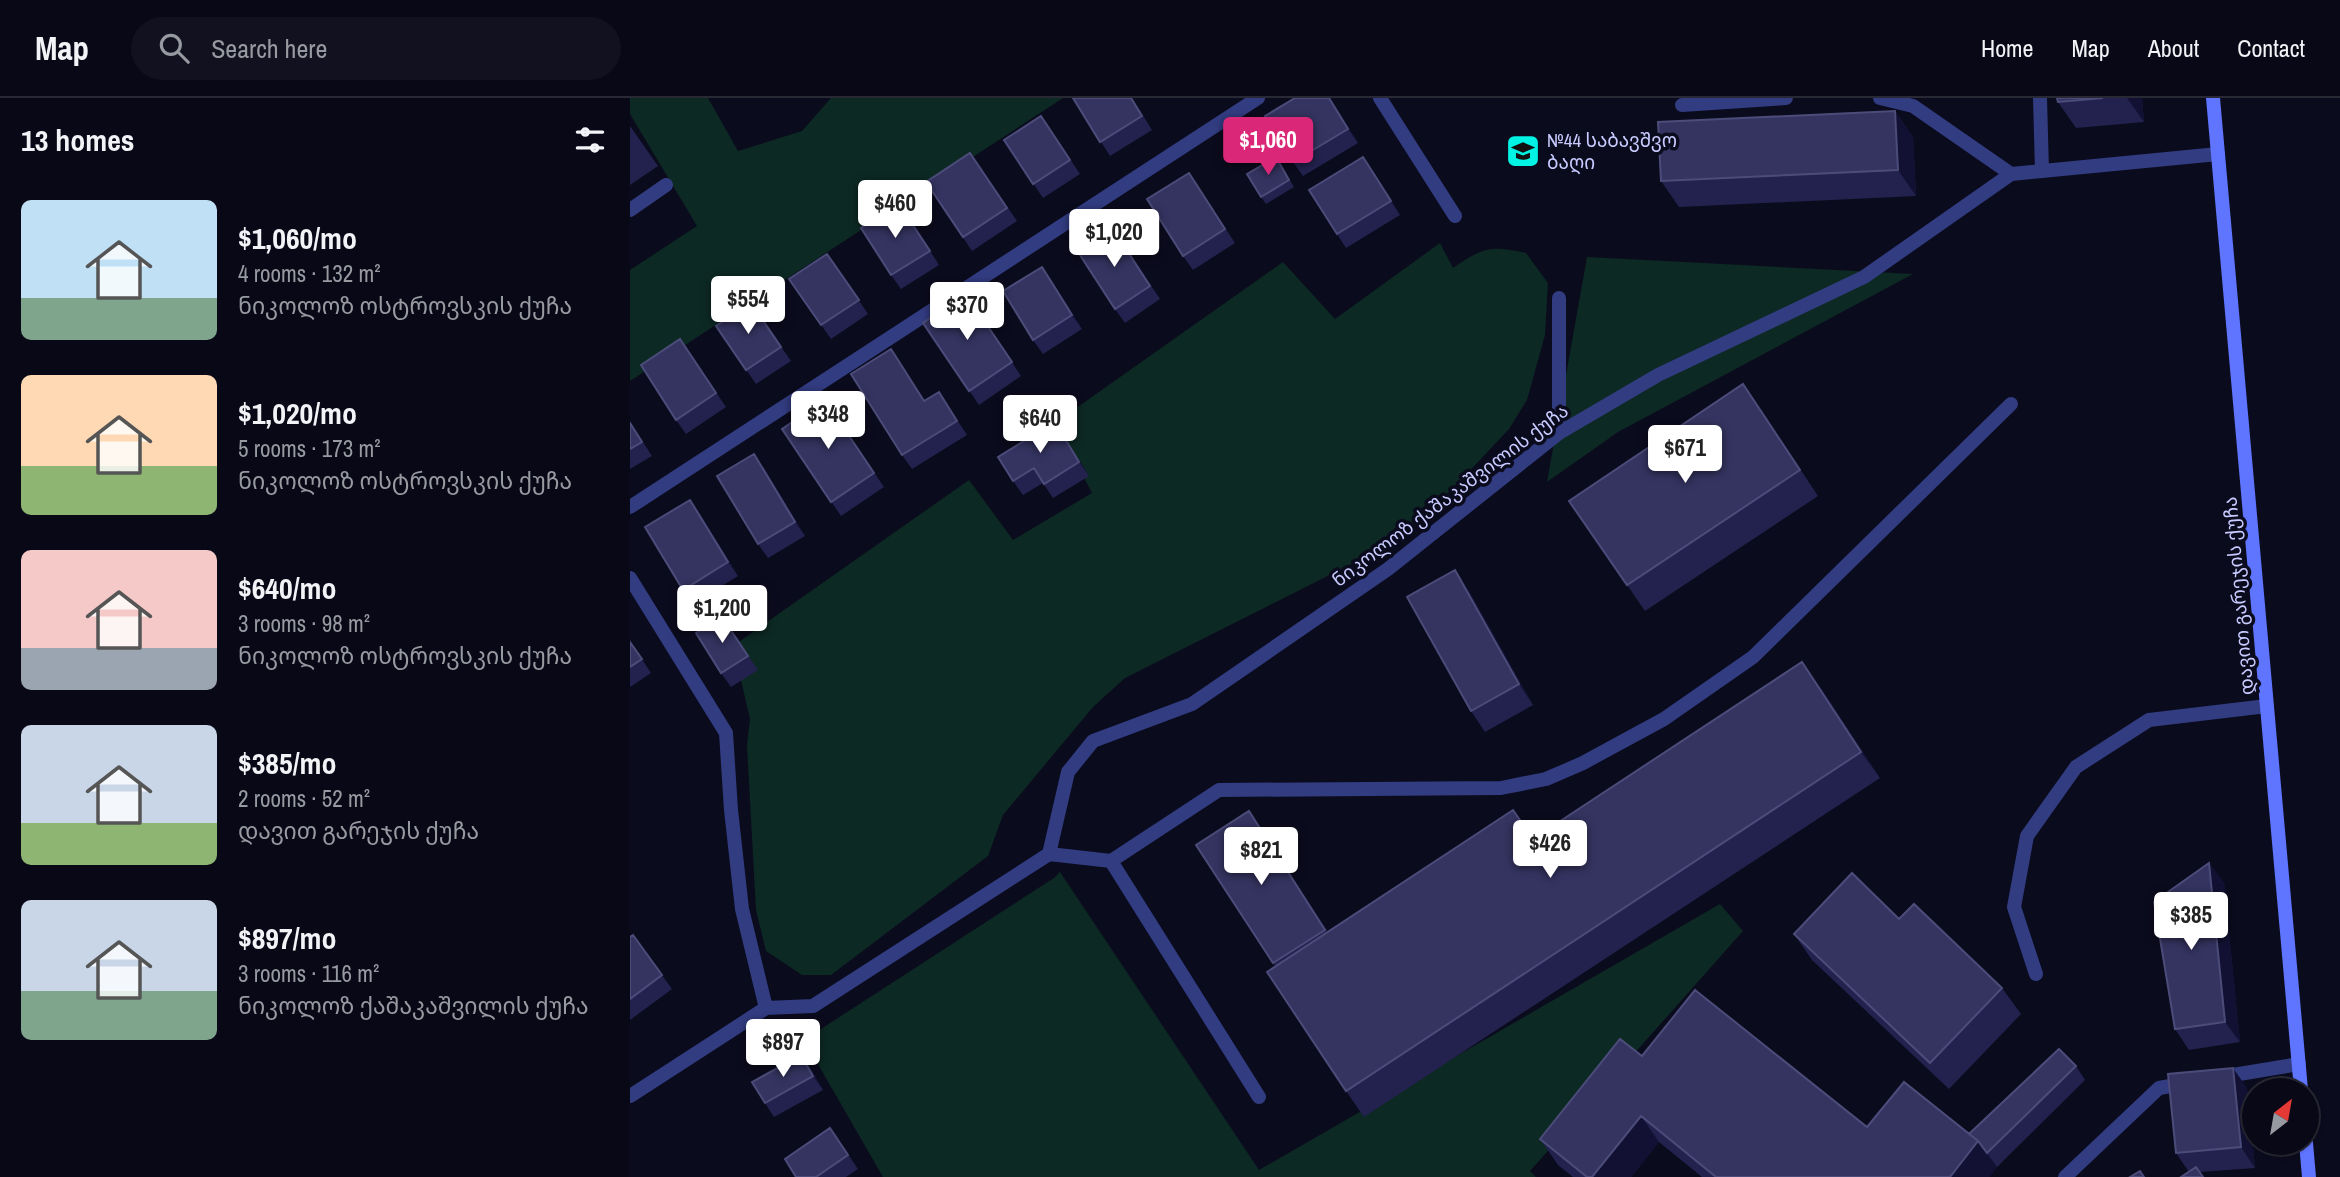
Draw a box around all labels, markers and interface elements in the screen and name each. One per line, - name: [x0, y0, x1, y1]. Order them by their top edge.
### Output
- search box: [131, 17, 621, 80]
- text: Map: [35, 26, 89, 70]
- icon: search: [155, 29, 193, 67]
- text: Search here: [211, 31, 327, 66]
- text: Home: [1981, 32, 2033, 64]
- text: Map: [2071, 32, 2110, 64]
- text: About: [2148, 32, 2199, 64]
- text: Contact: [2237, 32, 2305, 64]
- pin: $1,060: [1211, 118, 1325, 177]
- text: 13 homes: [21, 120, 135, 160]
- icon: filters: [571, 121, 609, 159]
- text: $1,060: [1239, 124, 1297, 155]
- place label: №44 საბავშვო ბაღი: [1547, 127, 1677, 175]
- school or university icon: №44 საბავშვო ბაღი: [1504, 132, 1542, 170]
- pin: $460: [854, 180, 936, 240]
- text: $460: [874, 187, 916, 218]
- pin: $1,020: [1057, 209, 1171, 269]
- text: $1,020: [1085, 216, 1143, 247]
- text: $1,060/mo: [238, 218, 357, 258]
- icon: home: [77, 228, 161, 312]
- text: 4 rooms · 132 m²: [238, 258, 381, 289]
- pin: $554: [707, 276, 789, 336]
- pin: $370: [926, 282, 1008, 342]
- text: $554: [727, 283, 769, 314]
- text: $370: [946, 289, 988, 320]
- text: ნიკოლოზ ოსტროვსკის ქუჩა: [238, 290, 572, 321]
- pin: $348: [787, 392, 869, 451]
- text: $1,020/mo: [238, 393, 357, 433]
- pin: $640: [999, 396, 1081, 455]
- street label: ნიკოლოზ ქაშაკაშვილის ქუჩა: [1326, 397, 1574, 593]
- text: $348: [807, 398, 849, 429]
- text: $640: [1019, 402, 1061, 433]
- icon: home: [77, 403, 161, 487]
- pin: $671: [1644, 426, 1726, 485]
- text: $671: [1664, 432, 1706, 463]
- text: 5 rooms · 173 m²: [238, 433, 381, 464]
- text: ნიკოლოზ ოსტროვსკის ქუჩა: [238, 465, 572, 496]
- street label: დავით გარეჯის ქუჩა: [2216, 496, 2260, 696]
- text: $640/mo: [238, 568, 336, 608]
- icon: home: [77, 578, 161, 662]
- pin: $1,200: [665, 586, 779, 645]
- text: $1,200: [693, 592, 751, 623]
- text: 3 rooms · 98 m²: [238, 608, 370, 639]
- text: ნიკოლოზ ოსტროვსკის ქუჩა: [238, 640, 572, 671]
- text: $385/mo: [238, 743, 336, 783]
- icon: home: [77, 753, 161, 837]
- text: 2 rooms · 52 m²: [238, 783, 370, 814]
- text: დავით გარეჯის ქუჩა: [238, 815, 479, 846]
- pin: $426: [1509, 820, 1591, 880]
- text: $426: [1529, 827, 1571, 858]
- pin: $821: [1220, 828, 1302, 887]
- text: $821: [1240, 834, 1282, 865]
- pin: $385: [2150, 892, 2232, 952]
- text: $385: [2170, 899, 2212, 930]
- text: $897/mo: [238, 918, 336, 958]
- icon: home: [77, 928, 161, 1012]
- text: 3 rooms · 116 m²: [238, 958, 379, 989]
- text: ნიკოლოზ ქაშაკაშვილის ქუჩა: [238, 990, 589, 1021]
- pin: $897: [742, 1020, 824, 1079]
- text: $897: [762, 1026, 804, 1057]
- north arrow: [2242, 1078, 2319, 1155]
- map controls: [2242, 1078, 2319, 1155]

